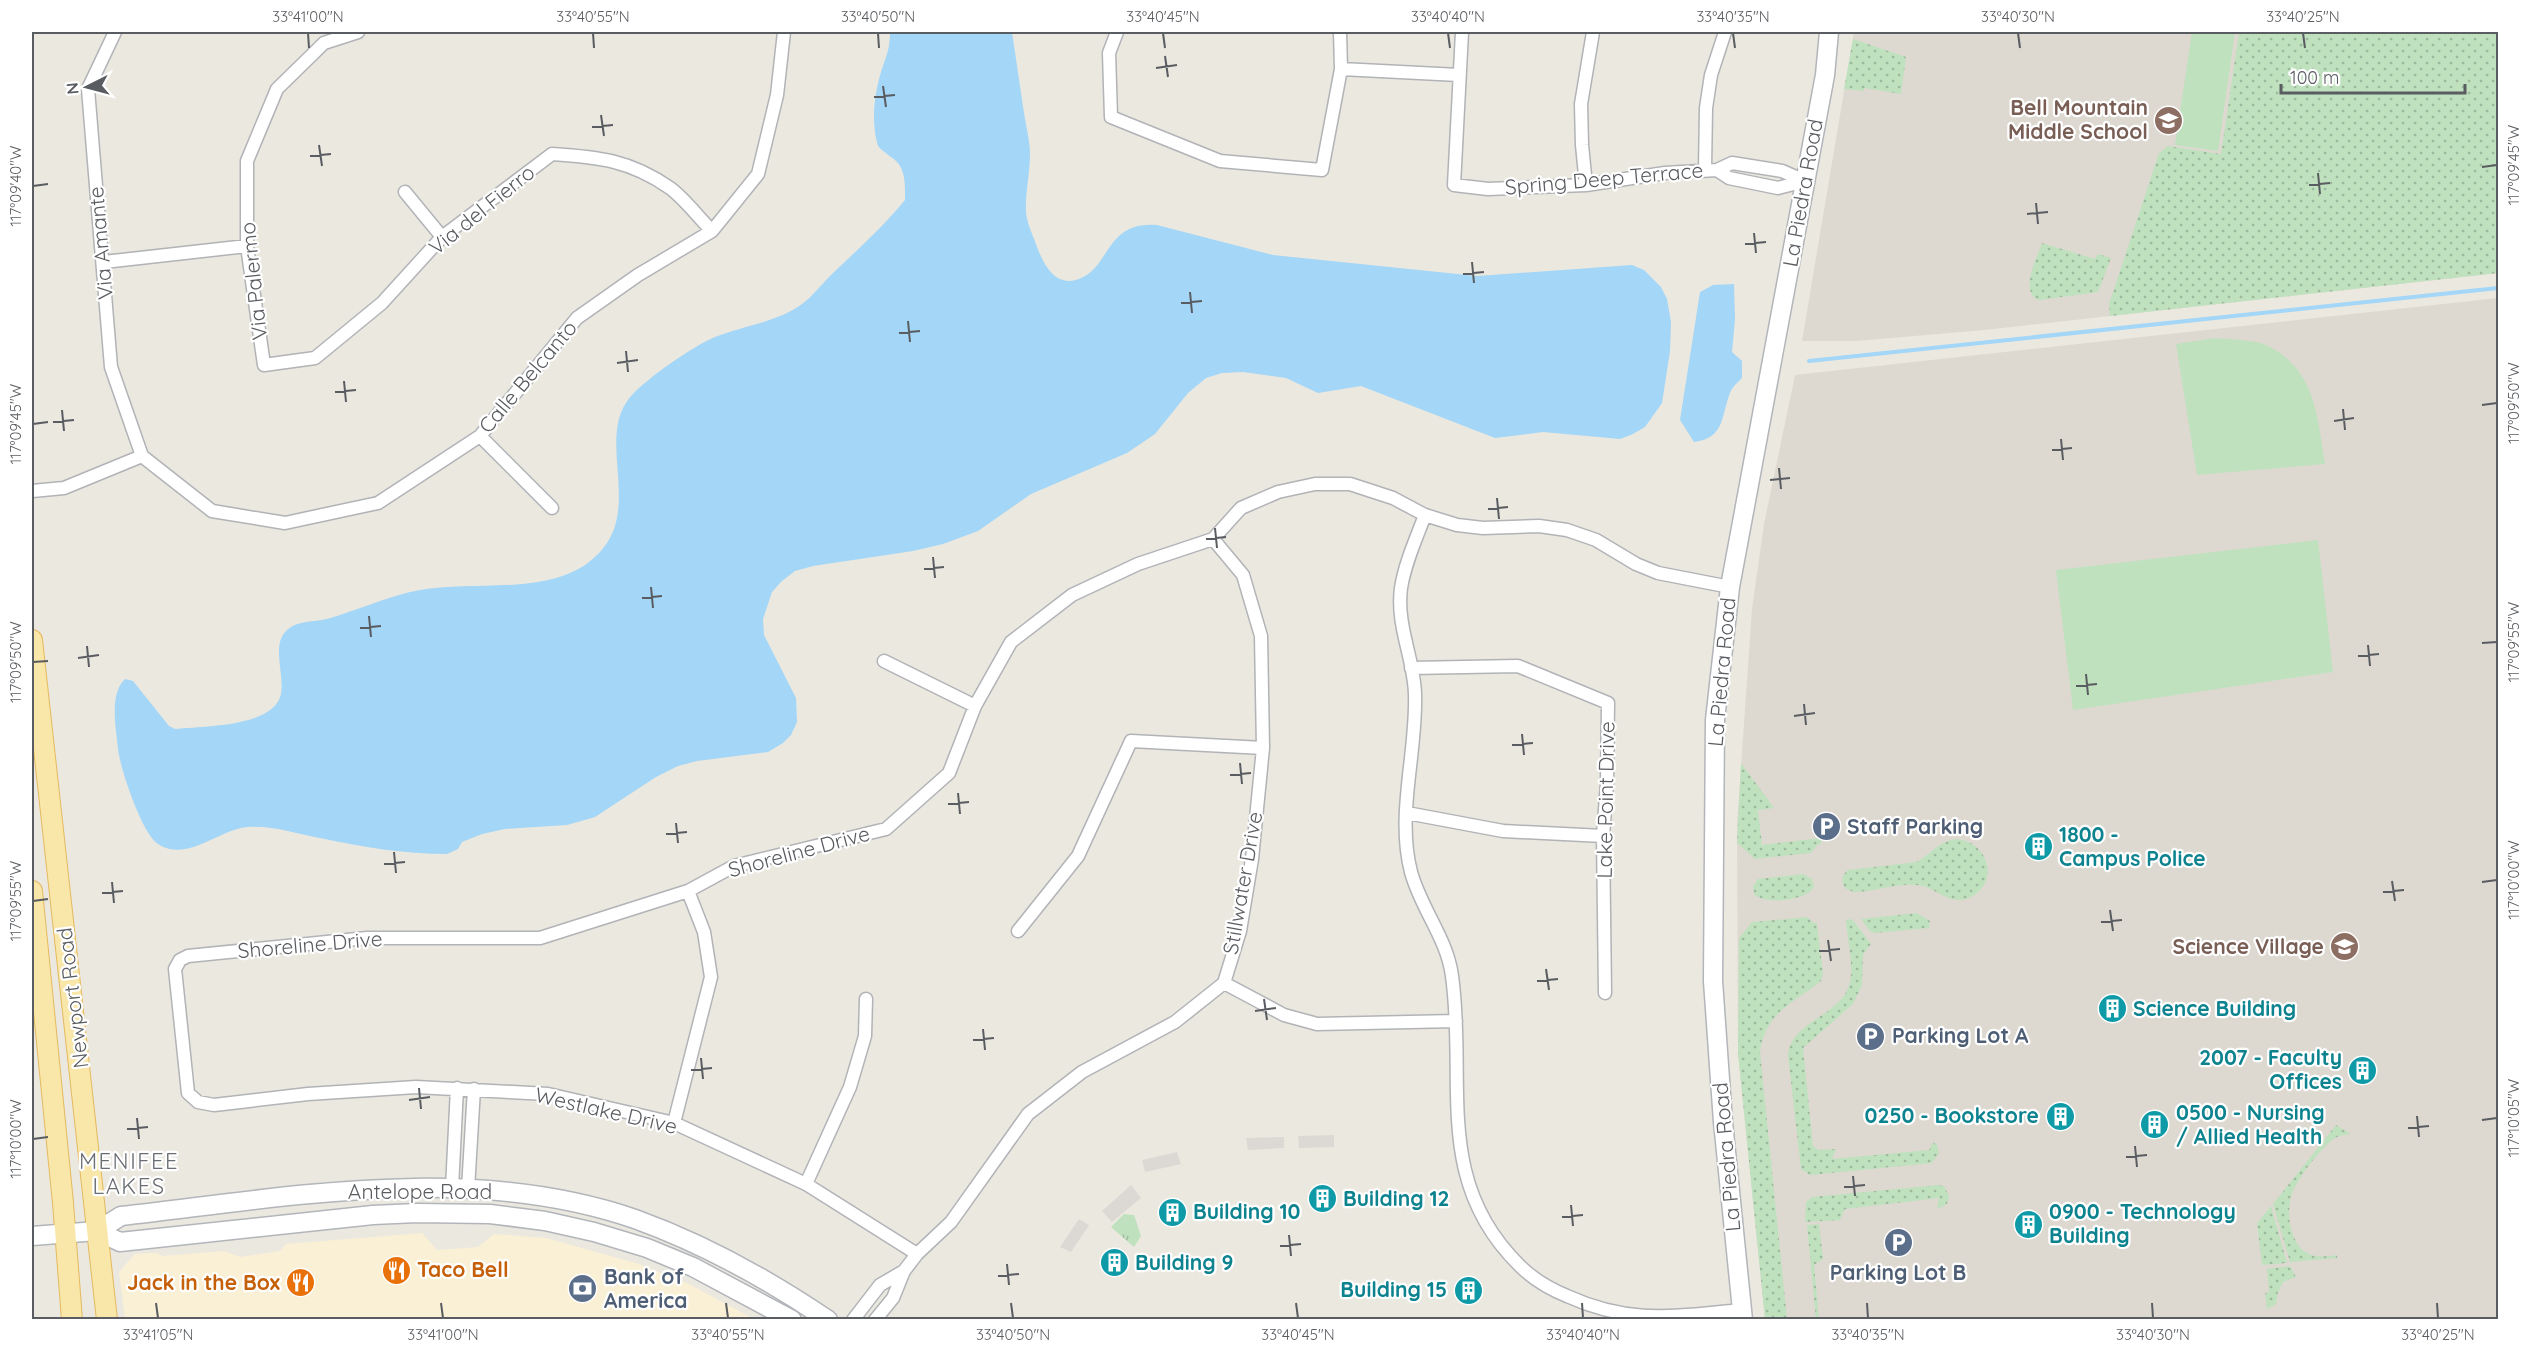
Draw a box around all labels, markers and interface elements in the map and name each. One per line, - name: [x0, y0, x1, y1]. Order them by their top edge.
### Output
- text: 33°41'00"N: [272, 7, 344, 26]
- text: 33°40'55"N: [556, 7, 630, 26]
- text: 33°40'50"N: [841, 7, 915, 26]
- text: 33°40'45"N: [1126, 7, 1200, 26]
- text: 33°40'40"N: [1411, 7, 1485, 26]
- text: 33°40'35"N: [1696, 7, 1770, 26]
- text: 33°40'30"N: [1981, 7, 2055, 26]
- text: 33°40'25"N: [2266, 7, 2340, 26]
- north arrow: [57, 57, 117, 117]
- scale bar: [2281, 57, 2466, 95]
- text: 100 m: [2290, 66, 2339, 89]
- text: N: [62, 82, 83, 95]
- place label: Bell Mountain Middle School: [2008, 94, 2148, 144]
- school or university icon: Bell Mountain Middle School: [2153, 104, 2185, 136]
- street label: La Piedra Road: [1776, 117, 1828, 269]
- text: 117°09'45"W: [2504, 124, 2523, 205]
- text: 117°09'40"W: [6, 145, 25, 227]
- street label: Spring Deep Terrace: [1504, 156, 1704, 200]
- street label: Via del Fierro: [423, 159, 540, 260]
- street label: Via Amante: [82, 185, 118, 301]
- street label: Via Palermo: [234, 221, 272, 341]
- street label: Calle Belcanto: [473, 315, 582, 438]
- text: 117°09'50"W: [2504, 362, 2523, 444]
- text: 117°09'45"W: [6, 383, 25, 464]
- street label: La Piedra Road: [1702, 596, 1740, 748]
- text: 117°09'55"W: [2504, 601, 2523, 682]
- text: 117°09'50"W: [6, 621, 25, 703]
- street label: Lake Point Drive: [1591, 721, 1619, 879]
- street label: Stillwater Drive: [1217, 809, 1267, 956]
- parking icon: Staff Parking: [1810, 811, 1842, 843]
- place label: Staff Parking: [1847, 813, 1983, 839]
- street label: Shoreline Drive: [725, 820, 872, 882]
- place label: 1800 - Campus Police: [2059, 821, 2206, 871]
- building icon: 1800 - Campus Police: [2022, 831, 2054, 863]
- text: 117°10'00"W: [2504, 840, 2523, 920]
- text: 117°09'55"W: [6, 860, 25, 941]
- street label: Shoreline Drive: [236, 925, 384, 963]
- street label: Newport Road: [50, 926, 94, 1070]
- school or university icon: Science Village: [2329, 931, 2361, 963]
- place label: Science Village: [2172, 933, 2324, 959]
- building icon: Science Building: [2096, 993, 2128, 1025]
- place label: Science Building: [2133, 995, 2296, 1021]
- parking icon: Parking Lot A: [1855, 1020, 1887, 1052]
- place label: Parking Lot A: [1892, 1022, 2029, 1048]
- place label: 2007 - Faculty Offices: [2199, 1044, 2342, 1094]
- building icon: 2007 - Faculty Offices: [2347, 1054, 2379, 1086]
- text: 117°10'05"W: [2504, 1078, 2523, 1157]
- street label: Westlake Drive: [533, 1081, 680, 1139]
- street label: La Piedra Road: [1707, 1081, 1745, 1233]
- text: 117°10'00"W: [6, 1099, 25, 1179]
- place label: 0500 - Nursing / Allied Health: [2176, 1099, 2325, 1149]
- building icon: 0250 - Bookstore: [2044, 1100, 2076, 1132]
- place label: 0250 - Bookstore: [1865, 1102, 2039, 1128]
- building icon: 0500 - Nursing / Allied Health: [2139, 1109, 2171, 1141]
- district label: MENIFEE LAKES: [79, 1147, 179, 1200]
- street label: Antelope Road: [348, 1178, 492, 1204]
- building icon: Building 12: [1306, 1183, 1338, 1215]
- place label: Building 12: [1343, 1185, 1450, 1211]
- building icon: Building 10: [1156, 1196, 1188, 1228]
- place label: Building 10: [1193, 1198, 1301, 1224]
- place label: 0900 - Technology Building: [2049, 1198, 2236, 1248]
- building icon: 0900 - Technology Building: [2012, 1208, 2044, 1240]
- parking icon: Parking Lot B: [1882, 1226, 1914, 1258]
- building icon: Building 9: [1098, 1247, 1130, 1279]
- place label: Building 9: [1135, 1249, 1233, 1275]
- restaurant icon: Taco Bell: [380, 1254, 412, 1286]
- place label: Taco Bell: [417, 1256, 509, 1282]
- place label: Parking Lot B: [1830, 1259, 1966, 1285]
- place label: Bank of America: [604, 1263, 687, 1313]
- restaurant icon: Jack in the Box: [285, 1267, 317, 1299]
- place label: Jack in the Box: [127, 1269, 280, 1295]
- bank icon: Bank of America: [567, 1273, 599, 1305]
- building icon: Building 15: [1452, 1274, 1484, 1306]
- place label: Building 15: [1340, 1276, 1447, 1302]
- text: 33°41'05"N: [123, 1325, 193, 1344]
- text: 33°41'00"N: [407, 1325, 479, 1344]
- text: 33°40'55"N: [691, 1325, 765, 1344]
- text: 33°40'50"N: [976, 1325, 1050, 1344]
- text: 33°40'45"N: [1261, 1325, 1335, 1344]
- text: 33°40'40"N: [1546, 1325, 1620, 1344]
- text: 33°40'35"N: [1831, 1325, 1905, 1344]
- text: 33°40'30"N: [2116, 1325, 2190, 1344]
- text: 33°40'25"N: [2401, 1325, 2475, 1344]

